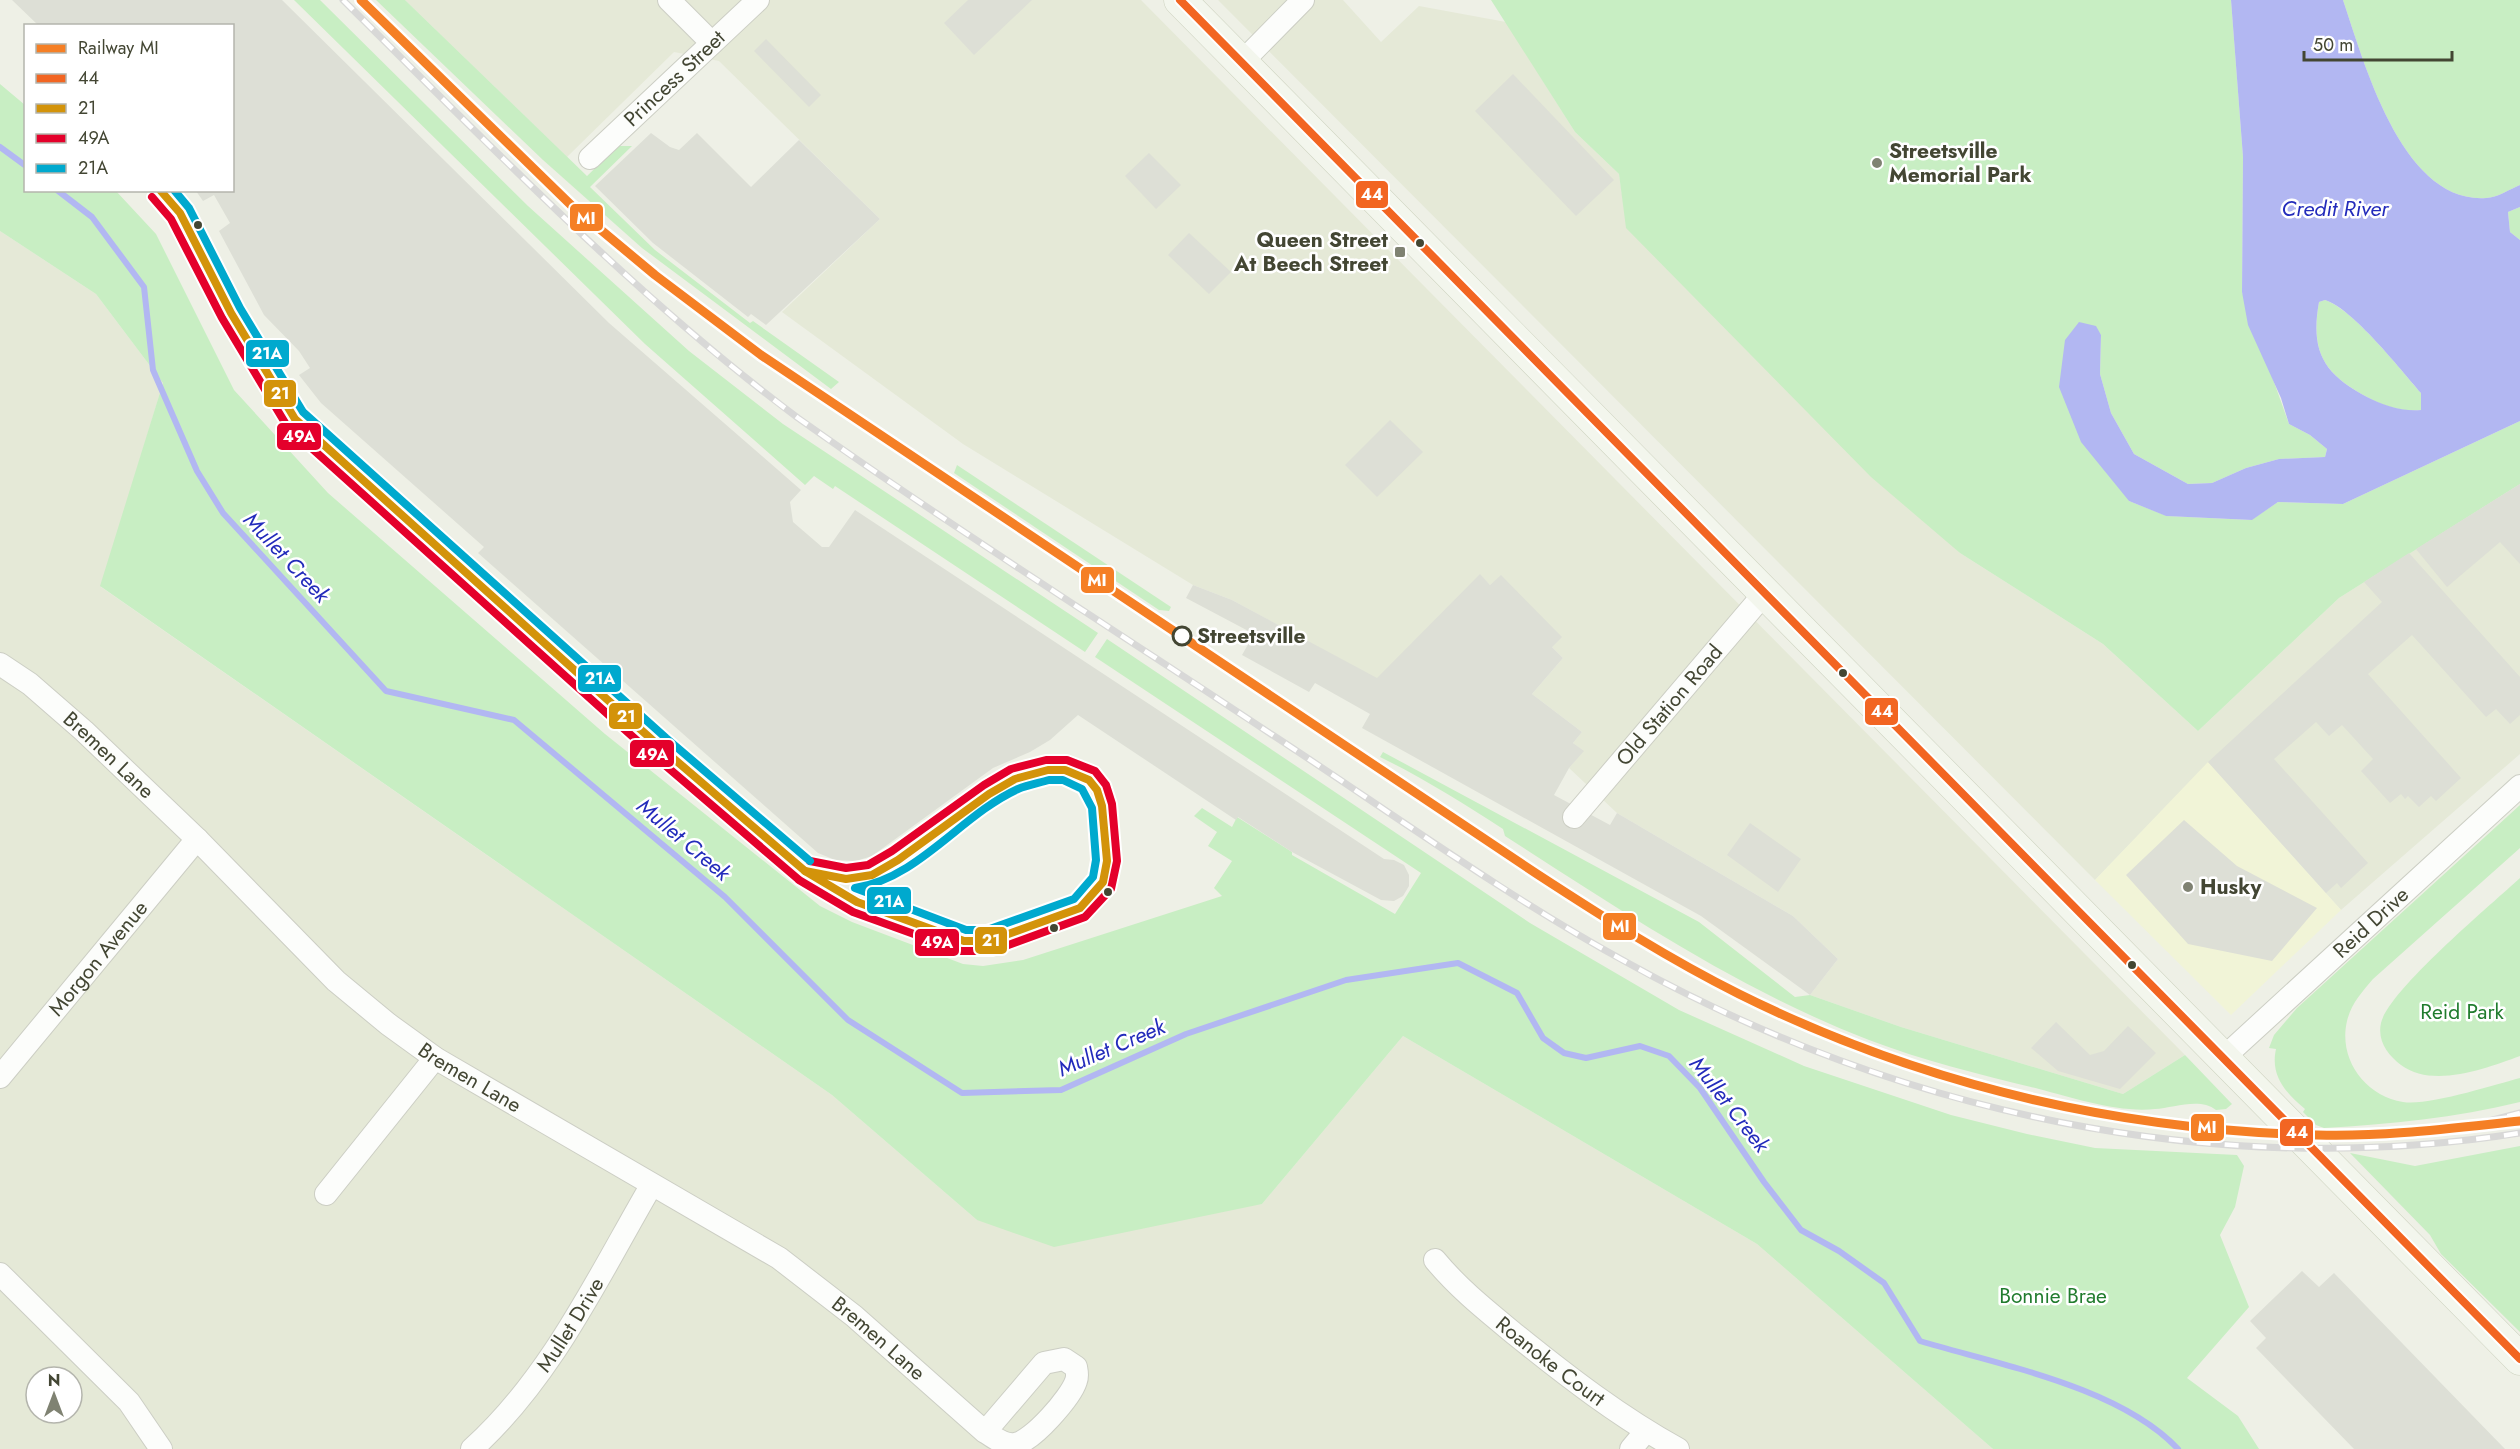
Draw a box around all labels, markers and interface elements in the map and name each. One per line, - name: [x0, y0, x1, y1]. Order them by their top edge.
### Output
- street label: Princess Street: [617, 23, 732, 134]
- legend: [24, 24, 234, 192]
- scale bar: [2304, 24, 2452, 62]
- text: 50 m: [2313, 32, 2353, 58]
- text: Railway MI: [78, 35, 159, 61]
- text: 44: [78, 65, 99, 91]
- text: 21: [78, 95, 96, 121]
- text: 49A: [78, 125, 110, 151]
- place label: Streetsville Memorial Park: [1889, 136, 2032, 190]
- text: 21A: [78, 155, 108, 181]
- marker: Streetsville Memorial Park: [1870, 156, 1884, 170]
- line badge: 44: [1355, 180, 1389, 209]
- text: 44: [1361, 183, 1383, 206]
- water label: Credit River: [2282, 192, 2390, 224]
- line badge: MI: [569, 203, 604, 232]
- text: MI: [576, 207, 596, 230]
- unlabelled marker: [192, 219, 204, 231]
- place label: Queen Street At Beech Street: [1233, 225, 1388, 279]
- unlabelled marker: [1414, 237, 1426, 249]
- marker: Queen Street At Beech Street: [1393, 245, 1407, 259]
- line badge: 21A: [245, 339, 290, 368]
- text: 21A: [252, 342, 282, 365]
- line badge: 21: [263, 379, 297, 408]
- text: 21: [271, 382, 289, 405]
- line badge: 49A: [276, 422, 322, 451]
- text: 49A: [283, 425, 315, 448]
- water label: Mullet Creek: [236, 504, 339, 611]
- line badge: MI: [1080, 566, 1115, 594]
- text: MI: [1087, 569, 1107, 592]
- place label: Streetsville: [1197, 621, 1306, 651]
- marker: Streetsville: [1172, 626, 1192, 646]
- street label: Old Station Road: [1609, 638, 1730, 772]
- line badge: 21A: [577, 664, 622, 693]
- text: 21A: [585, 667, 615, 690]
- unlabelled marker: [1837, 667, 1849, 679]
- line badge: 44: [1864, 697, 1899, 726]
- text: 44: [1871, 700, 1893, 723]
- line badge: 21: [608, 702, 643, 730]
- street label: Bremen Lane: [57, 704, 161, 806]
- text: 21: [617, 705, 635, 728]
- line badge: 49A: [629, 739, 675, 768]
- text: 49A: [636, 743, 668, 766]
- water label: Mullet Creek: [630, 790, 739, 889]
- place label: Husky: [2200, 872, 2263, 902]
- marker: Husky: [2181, 880, 2195, 894]
- street label: Reid Drive: [2326, 880, 2416, 965]
- line badge: 21A: [866, 886, 912, 915]
- unlabelled marker: [1102, 886, 1114, 898]
- text: 21A: [874, 890, 904, 913]
- street label: Morgon Avenue: [41, 894, 155, 1022]
- line badge: MI: [1602, 912, 1637, 941]
- text: MI: [1610, 915, 1630, 938]
- unlabelled marker: [1048, 922, 1060, 934]
- line badge: 21: [974, 926, 1008, 955]
- line badge: 49A: [914, 928, 960, 957]
- text: 21: [982, 929, 1000, 952]
- text: 49A: [921, 931, 953, 954]
- unlabelled marker: [2126, 959, 2138, 971]
- park label: Reid Park: [2420, 997, 2505, 1027]
- water label: Mullet Creek: [1052, 1009, 1171, 1084]
- street label: Bremen Lane: [412, 1035, 527, 1120]
- water label: Mullet Creek: [1682, 1049, 1779, 1160]
- line badge: MI: [2190, 1113, 2225, 1142]
- text: MI: [2197, 1116, 2217, 1139]
- line badge: 44: [2279, 1118, 2314, 1147]
- text: 44: [2286, 1121, 2308, 1144]
- street label: Mullet Drive: [529, 1272, 611, 1378]
- park label: Bonnie Brae: [1999, 1281, 2107, 1311]
- street label: Bremen Lane: [825, 1289, 932, 1388]
- street label: Roanoke Court: [1489, 1309, 1611, 1414]
- north arrow: [24, 1365, 84, 1425]
- text: N: [48, 1369, 60, 1392]

